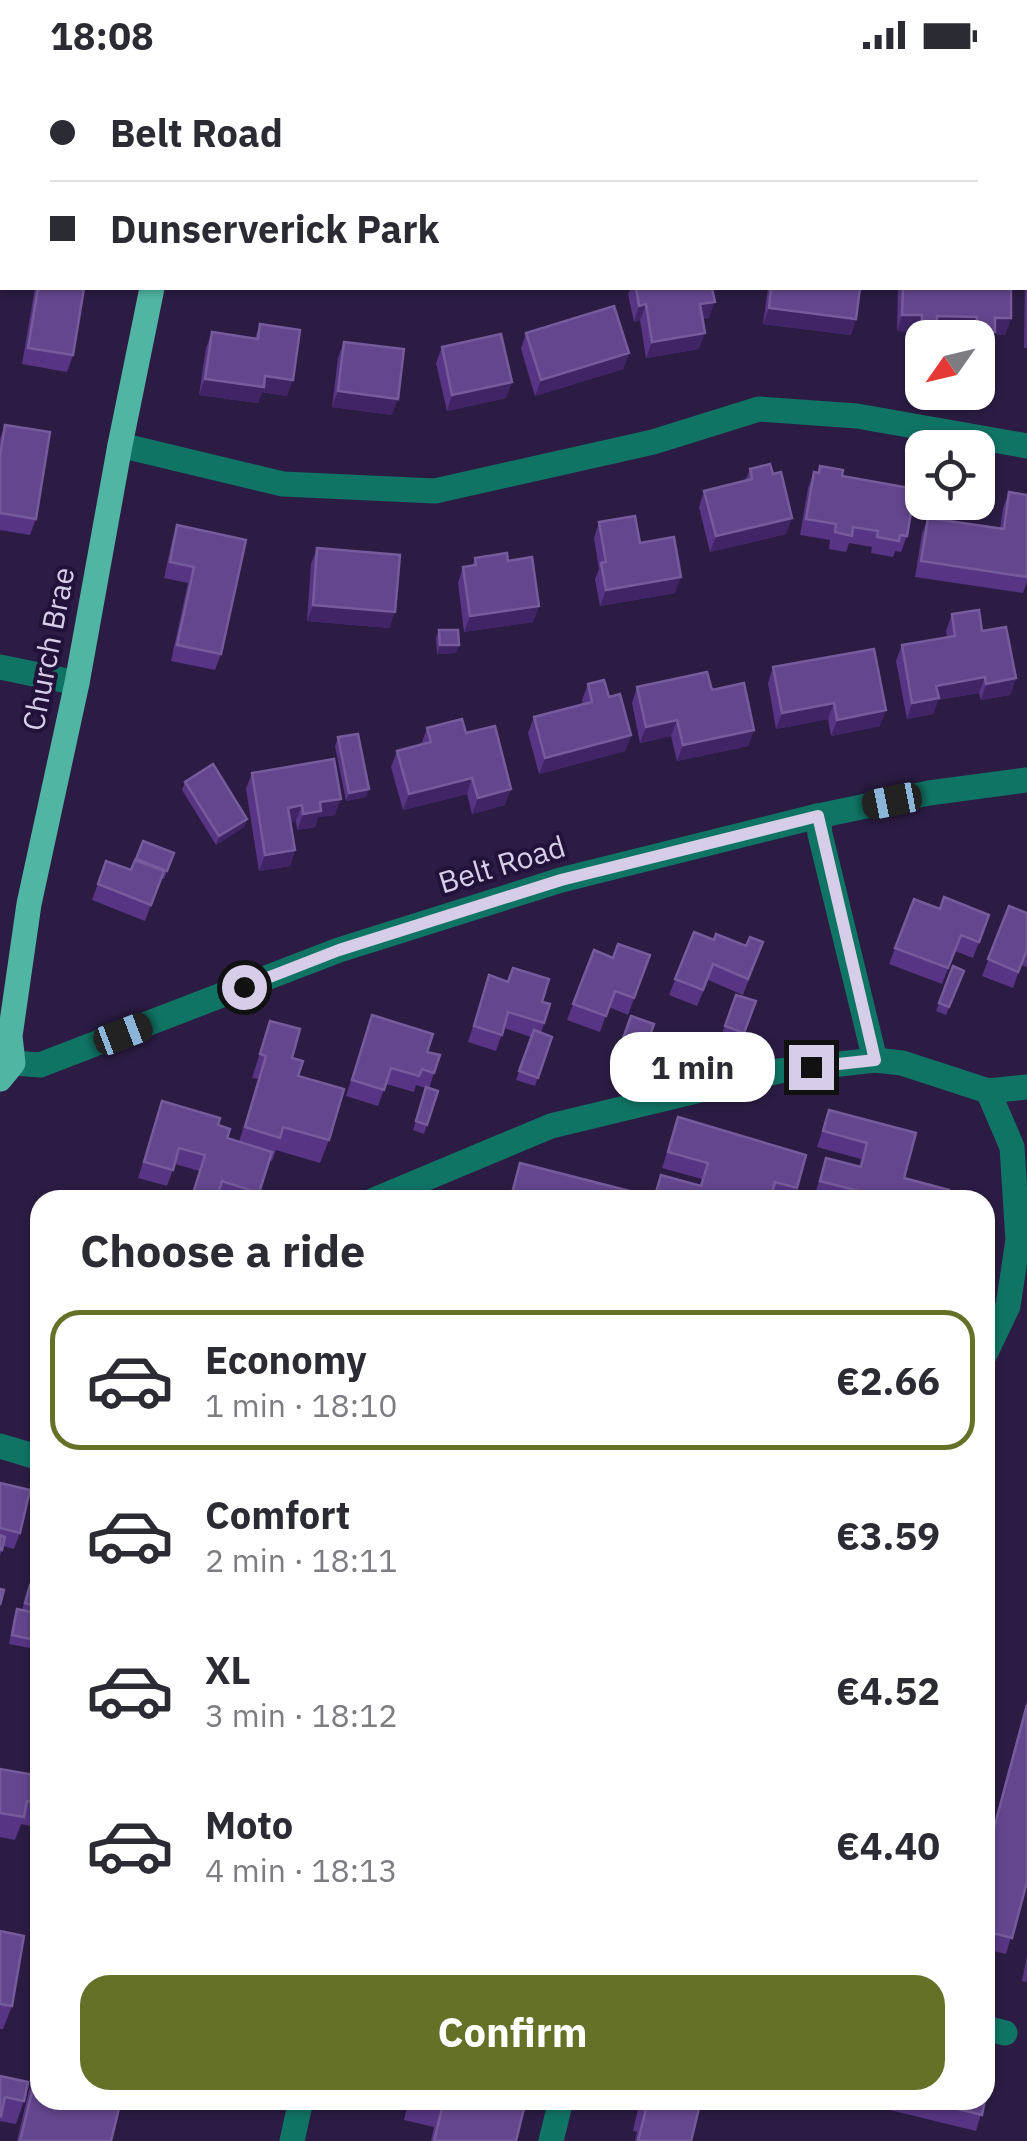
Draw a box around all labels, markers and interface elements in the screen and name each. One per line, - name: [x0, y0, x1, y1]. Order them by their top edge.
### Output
- text: 18:08: [50, 11, 154, 60]
- text: Belt Road: [110, 108, 283, 157]
- text: Dunserverick Park: [110, 204, 439, 253]
- north arrow: [905, 320, 995, 410]
- map controls: [905, 320, 995, 520]
- button: locate: [905, 430, 995, 520]
- street label: Church Brae: [13, 564, 82, 734]
- car: [860, 781, 924, 821]
- street label: Belt Road: [433, 826, 570, 901]
- route start: [222, 965, 267, 1010]
- car: [90, 1009, 156, 1059]
- callout: 1 min: [611, 1032, 776, 1102]
- route end: [789, 1045, 834, 1090]
- text: 1 min: [651, 1046, 734, 1088]
- text: Choose a ride: [80, 1221, 365, 1279]
- icon: car: [85, 1335, 175, 1425]
- text: Economy: [205, 1335, 367, 1384]
- text: €2.66: [836, 1356, 940, 1405]
- text: 1 min · 18:10: [205, 1384, 398, 1426]
- icon: car: [85, 1490, 175, 1580]
- text: Comfort: [205, 1490, 350, 1539]
- text: €3.59: [836, 1511, 940, 1560]
- text: 2 min · 18:11: [205, 1539, 398, 1581]
- icon: car: [85, 1645, 175, 1735]
- text: XL: [205, 1645, 251, 1694]
- text: €4.52: [836, 1666, 940, 1715]
- text: 3 min · 18:12: [205, 1694, 398, 1736]
- icon: car: [85, 1800, 175, 1890]
- text: Moto: [205, 1800, 293, 1849]
- text: €4.40: [836, 1821, 940, 1870]
- text: 4 min · 18:13: [205, 1849, 398, 1891]
- button: Confirm: [80, 1975, 945, 2090]

